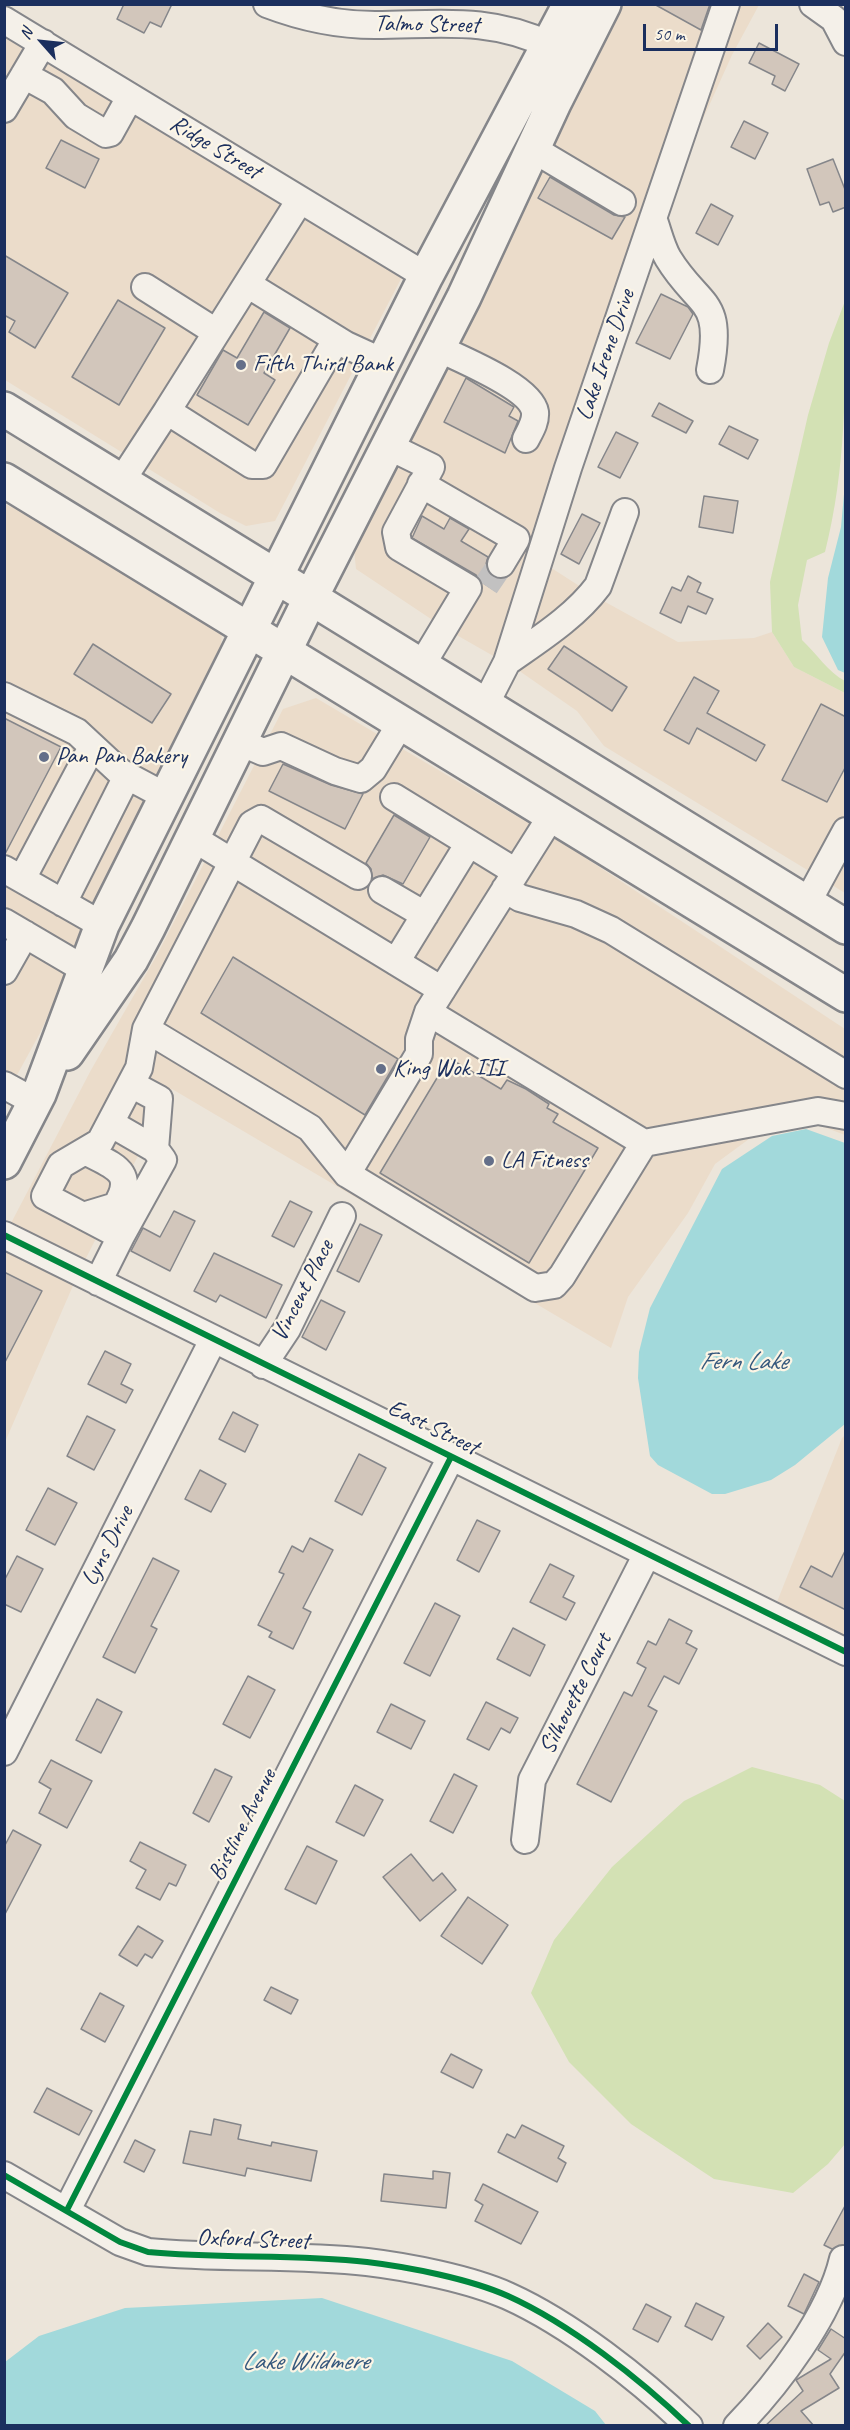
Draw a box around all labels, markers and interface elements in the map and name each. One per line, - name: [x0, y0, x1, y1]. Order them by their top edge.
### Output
- street label: Talmo Street: [374, 10, 480, 40]
- north arrow: [12, 12, 72, 72]
- scale bar: [646, 12, 781, 50]
- text: 50 m: [654, 23, 685, 45]
- text: N: [15, 25, 37, 43]
- street label: Ridge Street: [164, 110, 266, 186]
- street label: Lake Irene Drive: [570, 286, 642, 424]
- place label: Fifth Third Bank: [253, 351, 393, 379]
- marker: Fifth Third Bank: [234, 358, 248, 372]
- place label: Pan Pan Bakery: [56, 743, 187, 771]
- marker: Pan Pan Bakery: [37, 750, 51, 764]
- place label: King Wok III: [393, 1055, 504, 1083]
- marker: King Wok III: [374, 1062, 388, 1076]
- place label: LA Fitness: [501, 1147, 588, 1175]
- marker: LA Fitness: [482, 1154, 496, 1168]
- street label: Vincent Place: [265, 1235, 341, 1347]
- water label: Fern Lake: [699, 1346, 787, 1378]
- street label: East Street: [383, 1394, 483, 1462]
- street label: Lyns Drive: [76, 1501, 140, 1591]
- street label: Silhouette Court: [533, 1629, 619, 1759]
- street label: Bistline Avenue: [203, 1764, 283, 1886]
- street label: Oxford Street: [196, 2224, 310, 2256]
- water label: Lake Wildmere: [242, 2346, 368, 2378]

